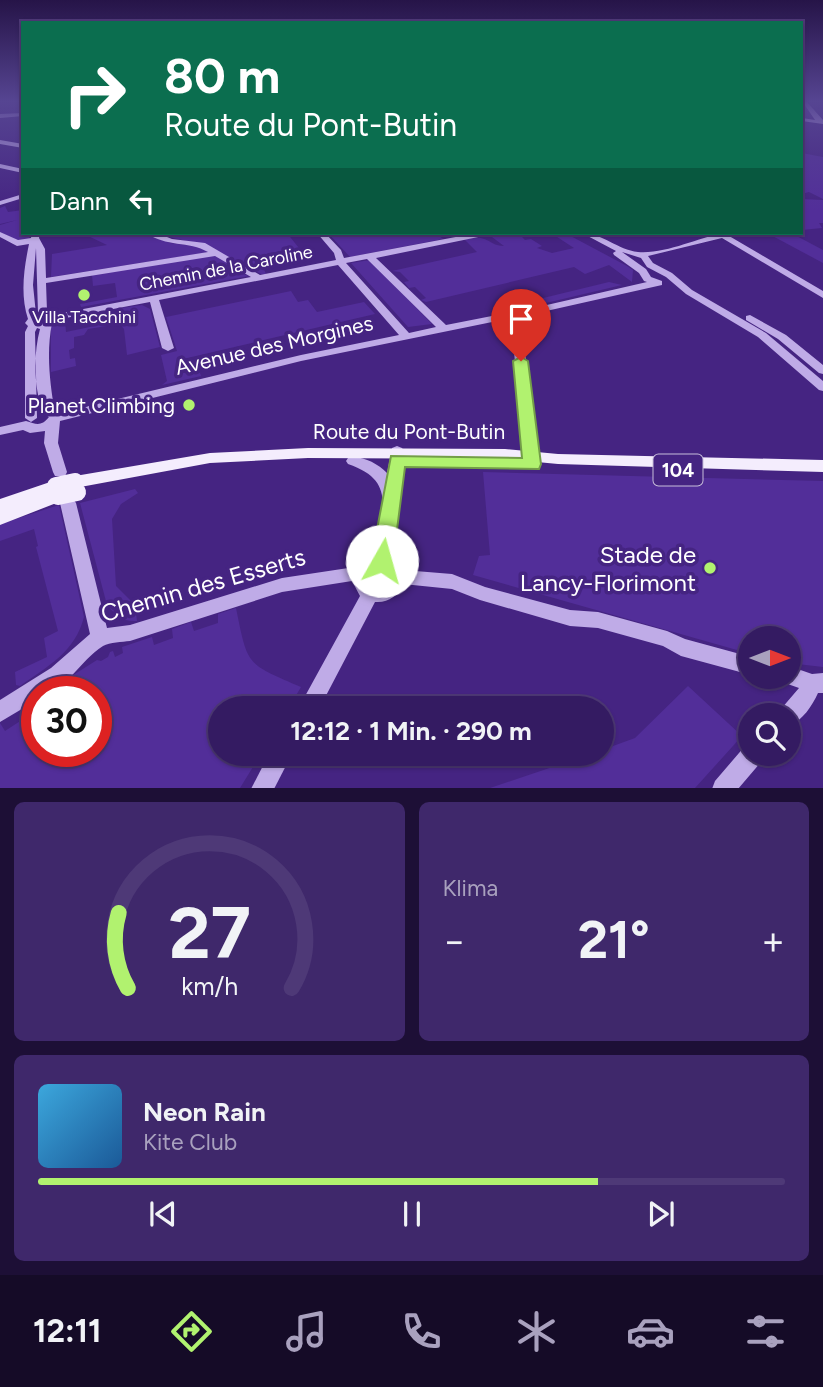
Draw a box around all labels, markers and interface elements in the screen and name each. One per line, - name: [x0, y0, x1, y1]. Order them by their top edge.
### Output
- text: 80 m: [164, 46, 280, 105]
- icon: right: [49, 49, 140, 140]
- text: Route du Pont-Butin: [164, 106, 457, 144]
- icon: left: [123, 182, 161, 220]
- text: Dann: [49, 185, 109, 217]
- street label: Chemin de la Caroline: [138, 240, 315, 296]
- marker: Villa Tacchini: [76, 287, 92, 303]
- pin: [491, 289, 551, 361]
- icon: arrive: [502, 300, 540, 338]
- place label: Villa Tacchini: [32, 306, 136, 328]
- street label: Avenue des Morgines: [173, 310, 375, 380]
- place label: Planet Climbing: [27, 393, 175, 418]
- marker: Planet Climbing: [181, 397, 197, 413]
- street label: Route du Pont-Butin: [313, 419, 505, 444]
- road number: 104: [654, 454, 702, 485]
- position arrow: [345, 524, 419, 598]
- place label: Stade de Lancy-Florimont: [520, 540, 696, 597]
- street label: Chemin des Esserts: [97, 542, 309, 628]
- marker: Stade de Lancy-Florimont: [702, 560, 718, 576]
- north arrow: [738, 626, 802, 690]
- map controls: [738, 626, 801, 766]
- speed limit sign: 30: [21, 676, 112, 767]
- button: search: [738, 703, 801, 766]
- text: 12:12 · 1 Min. · 290 m: [290, 715, 532, 747]
- text: Klima: [443, 874, 498, 902]
- text: 27: [168, 889, 251, 976]
- text: 21°: [578, 909, 650, 971]
- text: −: [443, 918, 466, 964]
- text: +: [761, 918, 785, 964]
- text: km/h: [181, 970, 238, 1000]
- text: Neon Rain: [143, 1096, 266, 1128]
- text: Kite Club: [143, 1128, 237, 1156]
- icon: previous: [144, 1195, 182, 1233]
- icon: pause: [393, 1195, 431, 1233]
- icon: next: [642, 1195, 680, 1233]
- icon: directions: [167, 1307, 216, 1356]
- icon: music: [282, 1307, 331, 1356]
- icon: phone: [397, 1307, 446, 1356]
- icon: climate: [512, 1307, 561, 1356]
- icon: car: [626, 1307, 675, 1356]
- icon: filters: [741, 1307, 790, 1356]
- text: 12:11: [33, 1312, 102, 1350]

